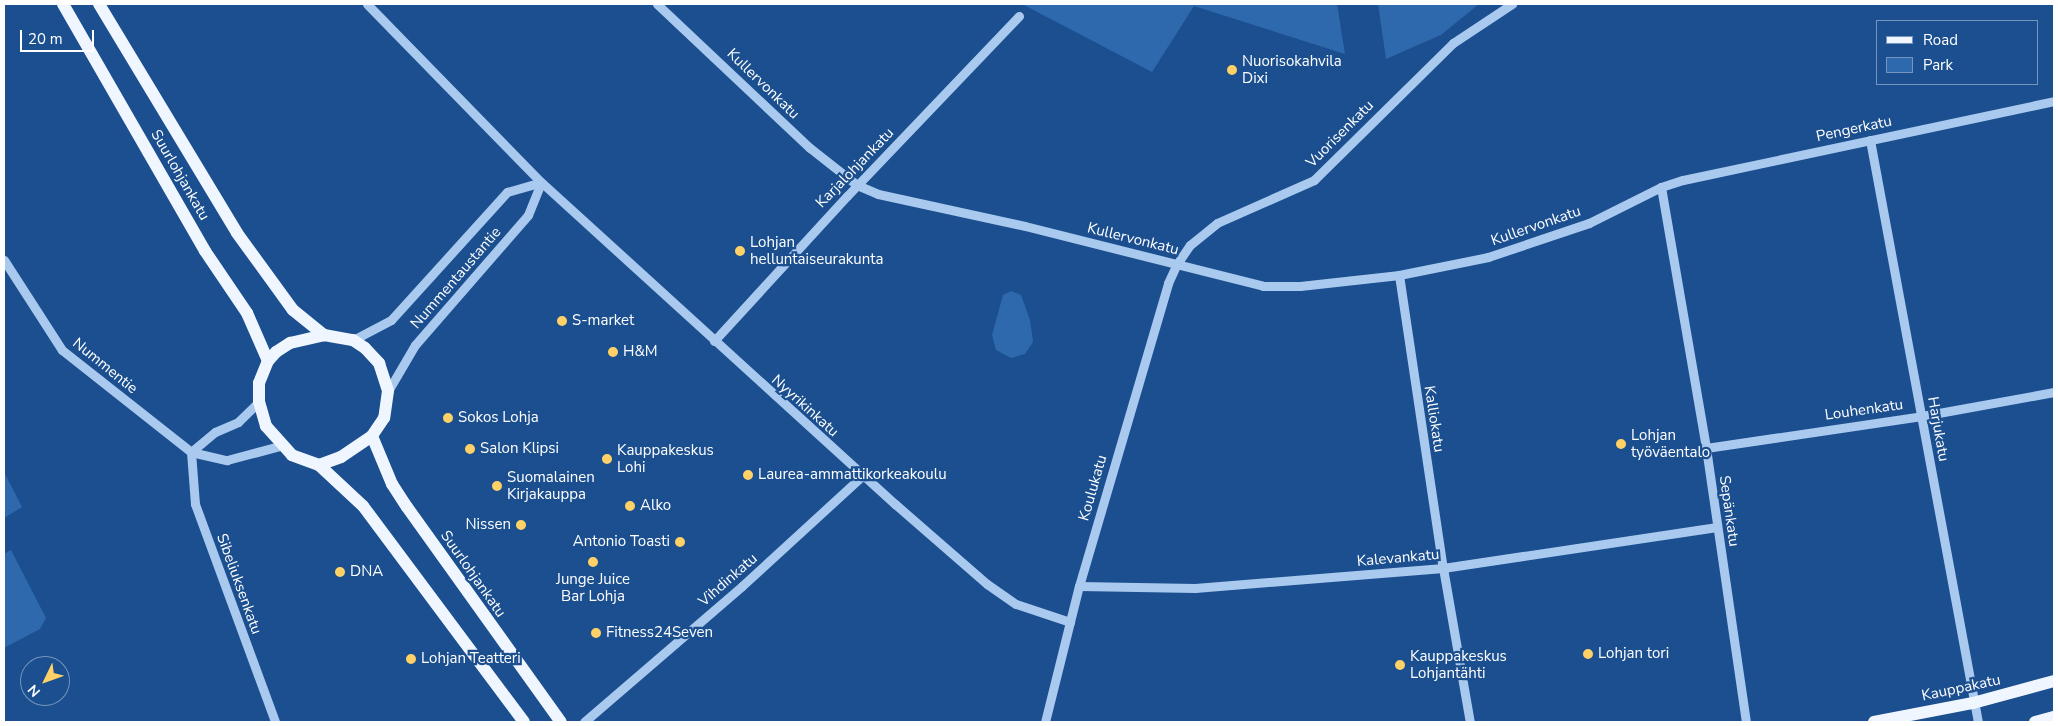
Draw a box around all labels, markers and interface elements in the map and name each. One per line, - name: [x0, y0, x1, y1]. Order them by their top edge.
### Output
- scale bar: [22, 20, 96, 52]
- legend: [1876, 20, 2038, 85]
- text: 20 m: [28, 29, 63, 49]
- text: Road: [1923, 30, 1958, 50]
- street label: Kullervonkatu: [723, 45, 803, 123]
- place label: Nuorisokahvila Dixi: [1242, 52, 1342, 87]
- text: Park: [1923, 55, 1953, 75]
- marker: Nuorisokahvila Dixi: [1226, 64, 1238, 76]
- street label: Vuorisenkatu: [1303, 97, 1377, 171]
- street label: Pengerkatu: [1815, 112, 1893, 146]
- street label: Karjalohjankatu: [812, 124, 898, 212]
- street label: Suurlohjankatu: [147, 126, 213, 224]
- street label: Kullervonkatu: [1489, 202, 1583, 250]
- street label: Kullervonkatu: [1085, 219, 1181, 259]
- street label: Nummentaustantie: [407, 223, 505, 333]
- place label: Lohjan helluntaiseurakunta: [750, 233, 883, 268]
- marker: Lohjan helluntaiseurakunta: [734, 245, 746, 257]
- place label: S-market: [572, 312, 634, 330]
- marker: S-market: [556, 315, 568, 327]
- street label: Nummentie: [69, 334, 141, 398]
- place label: H&M: [623, 343, 658, 361]
- marker: H&M: [607, 346, 619, 358]
- street label: Nyyrikinkatu: [768, 371, 842, 441]
- street label: Kalliokatu: [1420, 384, 1448, 454]
- street label: Harjukatu: [1923, 395, 1953, 463]
- street label: Louhenkatu: [1824, 396, 1904, 424]
- place label: Sokos Lohja: [458, 409, 539, 427]
- marker: Sokos Lohja: [442, 412, 454, 424]
- place label: Lohjan työväentalo: [1631, 426, 1710, 461]
- marker: Lohjan työväentalo: [1615, 438, 1627, 450]
- place label: Salon Klipsi: [480, 440, 559, 458]
- place label: Kauppakeskus Lohi: [617, 441, 714, 476]
- marker: Salon Klipsi: [464, 443, 476, 455]
- marker: Kauppakeskus Lohi: [601, 453, 613, 465]
- street label: Koulukatu: [1075, 453, 1111, 523]
- place label: Laurea-ammattikorkeakoulu: [758, 466, 947, 484]
- place label: Suomalainen Kirjakauppa: [507, 468, 595, 503]
- marker: Laurea-ammattikorkeakoulu: [742, 469, 754, 481]
- street label: Sepänkatu: [1715, 474, 1743, 548]
- marker: Suomalainen Kirjakauppa: [491, 480, 503, 492]
- place label: Alko: [640, 497, 671, 515]
- marker: Alko: [624, 500, 636, 512]
- place label: Nissen: [465, 516, 511, 534]
- marker: Nissen: [515, 519, 527, 531]
- street label: Suurlohjankatu: [436, 527, 510, 621]
- street label: Sibeliuksenkatu: [212, 531, 266, 637]
- place label: Antonio Toasti: [573, 533, 670, 551]
- marker: Antonio Toasti: [674, 536, 686, 548]
- street label: Kalevankatu: [1356, 545, 1440, 571]
- street label: Vihdinkatu: [695, 550, 761, 610]
- marker: Junge Juice Bar Lohja: [587, 556, 599, 568]
- place label: DNA: [350, 563, 383, 581]
- marker: DNA: [334, 566, 346, 578]
- place label: Junge Juice Bar Lohja: [556, 570, 630, 605]
- place label: Fitness24Seven: [606, 624, 713, 642]
- marker: Fitness24Seven: [590, 627, 602, 639]
- place label: Lohjan tori: [1598, 645, 1669, 663]
- place label: Kauppakeskus Lohjantähti: [1410, 647, 1507, 682]
- marker: Lohjan tori: [1582, 648, 1594, 660]
- place label: Lohjan Teatteri: [421, 650, 521, 668]
- marker: Lohjan Teatteri: [405, 653, 417, 665]
- north arrow: [20, 656, 70, 706]
- marker: Kauppakeskus Lohjantähti: [1394, 659, 1406, 671]
- street label: Kauppakatu: [1920, 671, 2002, 705]
- text: N: [24, 680, 45, 701]

